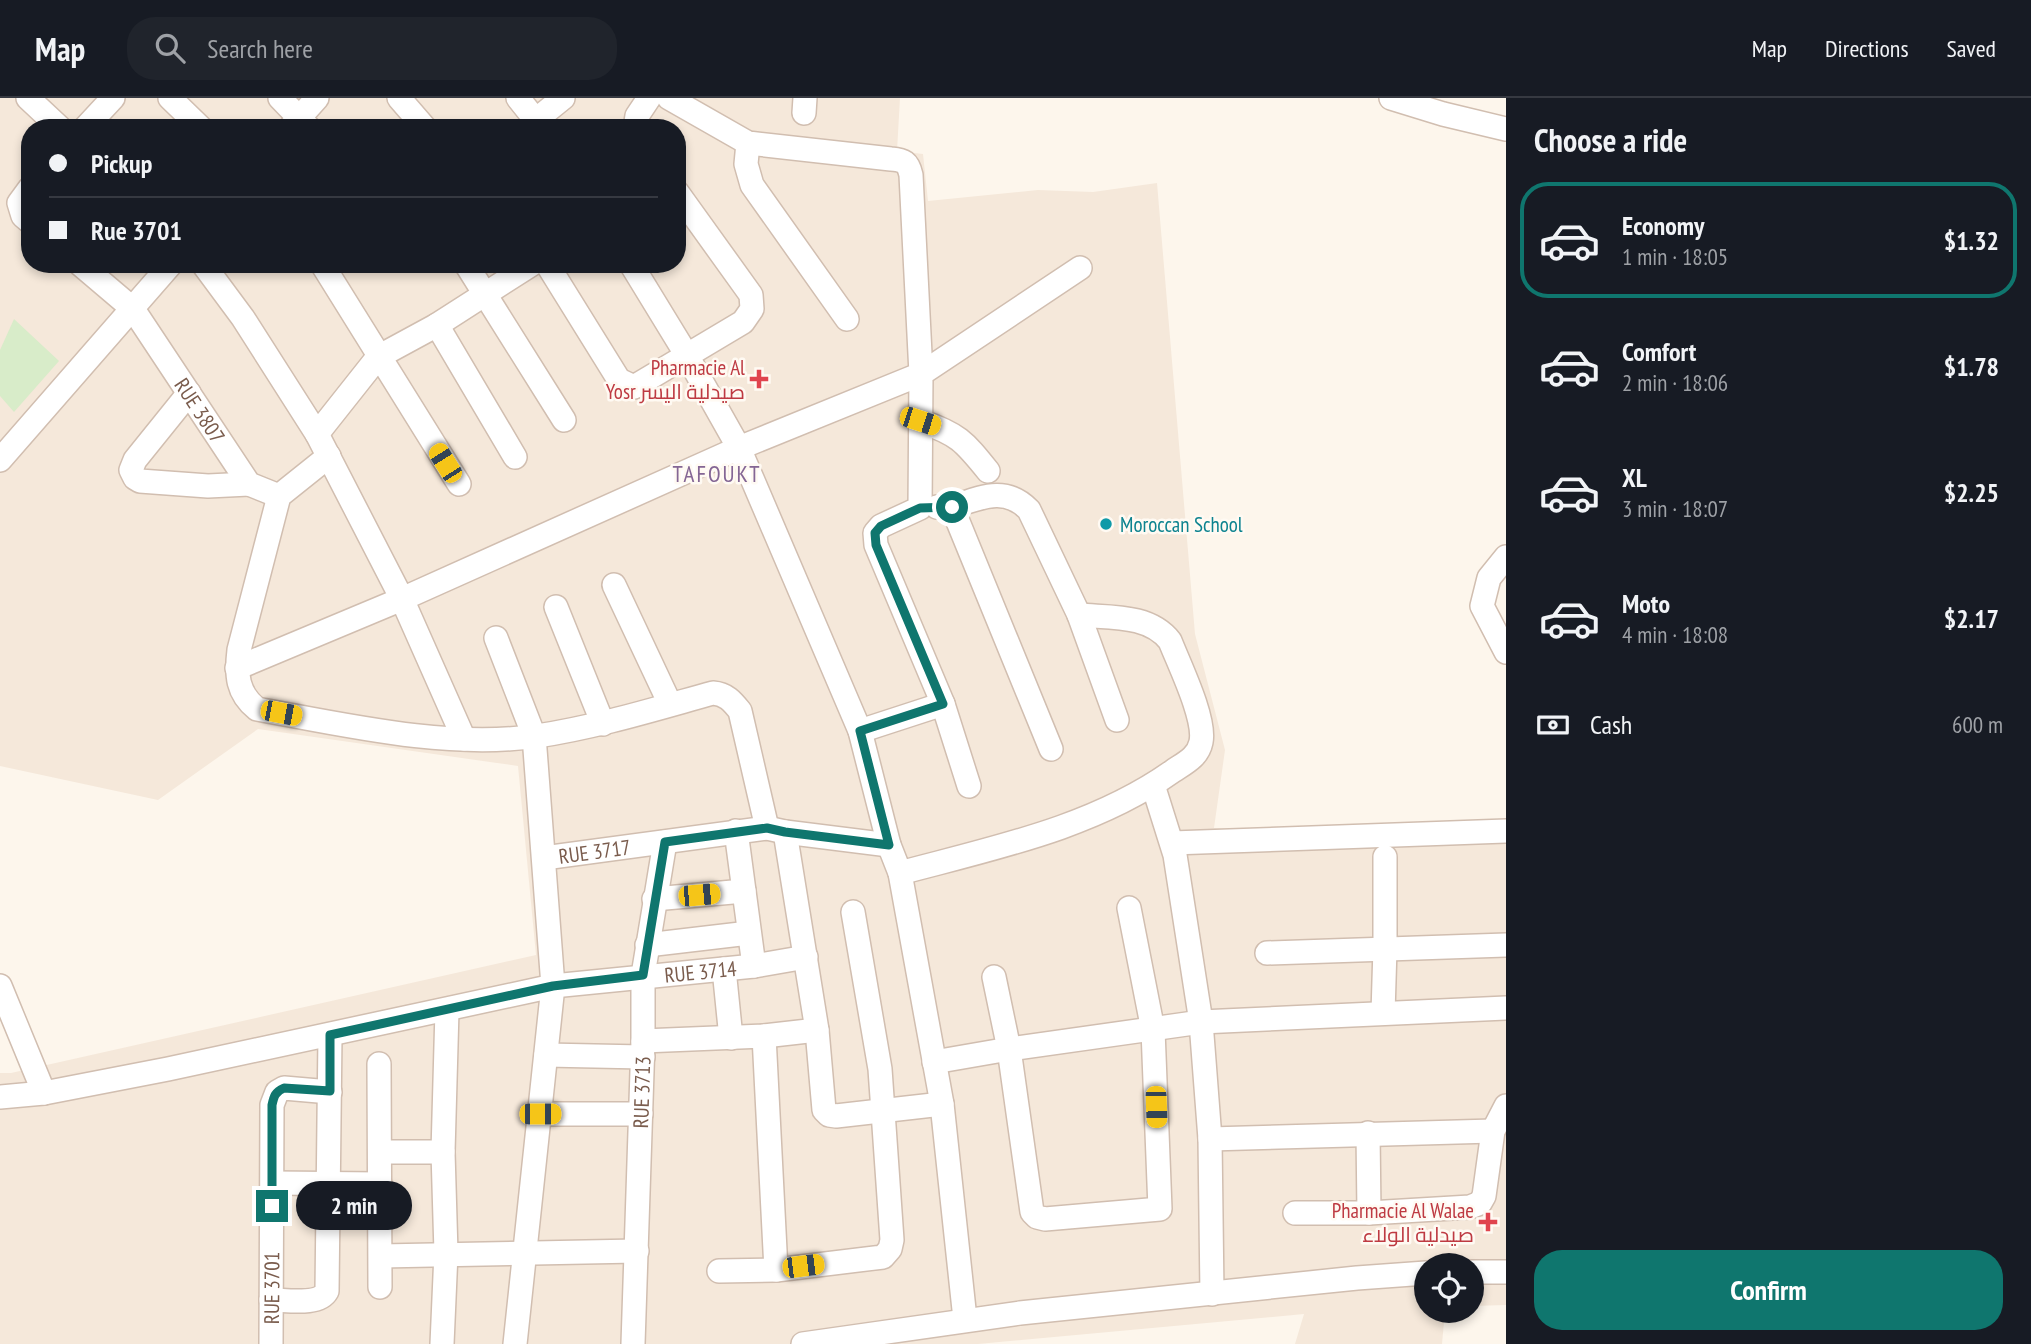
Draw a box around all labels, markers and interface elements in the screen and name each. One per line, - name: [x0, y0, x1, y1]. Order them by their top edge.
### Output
- search box: [127, 17, 617, 80]
- text: Map: [35, 27, 85, 70]
- icon: search: [151, 29, 189, 67]
- text: Search here: [207, 32, 313, 65]
- text: Map: [1752, 33, 1787, 64]
- text: Directions: [1825, 33, 1909, 64]
- text: Saved: [1947, 33, 1996, 64]
- text: Choose a ride: [1534, 119, 1687, 161]
- text: Pickup: [91, 147, 152, 180]
- icon: car: [1538, 209, 1601, 272]
- text: Economy: [1622, 209, 1704, 242]
- text: Rue 3701: [91, 214, 182, 247]
- text: $1.32: [1944, 224, 1999, 257]
- text: 1 min · 18:05: [1622, 242, 1728, 271]
- icon: car: [1538, 335, 1601, 398]
- text: Comfort: [1622, 335, 1696, 368]
- text: $1.78: [1944, 350, 1999, 383]
- place label: Pharmacie Al Yosr صيدلية اليسر: [606, 354, 745, 405]
- text: 2 min · 18:06: [1622, 368, 1728, 397]
- marker: Pharmacie Al Yosr صيدلية اليسر: [751, 371, 767, 387]
- street label: RUE 3807: [169, 373, 231, 448]
- car: [897, 405, 944, 437]
- car: [425, 440, 466, 486]
- district label: TAFOUKT: [673, 459, 761, 488]
- icon: car: [1538, 461, 1601, 524]
- text: XL: [1622, 461, 1647, 494]
- text: $2.25: [1944, 476, 1999, 509]
- route start: [936, 491, 968, 523]
- text: 3 min · 18:07: [1622, 494, 1728, 523]
- place label: Moroccan School: [1120, 511, 1243, 538]
- marker: Moroccan School: [1098, 516, 1114, 532]
- icon: car: [1538, 587, 1601, 650]
- text: Moto: [1622, 587, 1670, 620]
- text: $2.17: [1944, 602, 1999, 635]
- text: 4 min · 18:08: [1622, 620, 1728, 649]
- car: [259, 699, 304, 727]
- icon: cash: [1534, 706, 1572, 744]
- text: Cash: [1590, 708, 1632, 741]
- text: 600 m: [1952, 710, 2003, 739]
- street label: RUE 3717: [557, 833, 632, 869]
- car: [678, 883, 721, 907]
- street label: RUE 3714: [663, 954, 738, 988]
- street label: RUE 3713: [627, 1056, 656, 1129]
- car: [1145, 1086, 1168, 1128]
- car: [520, 1104, 562, 1125]
- callout: 2 min: [296, 1182, 412, 1230]
- route end: [256, 1190, 288, 1222]
- text: 2 min: [331, 1191, 377, 1220]
- place label: Pharmacie Al Walae صيدلية الولاء: [1332, 1197, 1474, 1248]
- marker: Pharmacie Al Walae صيدلية الولاء: [1480, 1214, 1496, 1230]
- button: Confirm: [1534, 1250, 2003, 1330]
- street label: RUE 3701: [258, 1252, 285, 1324]
- car: [781, 1253, 826, 1279]
- map controls: [1414, 1253, 1484, 1323]
- button: locate: [1414, 1253, 1484, 1323]

